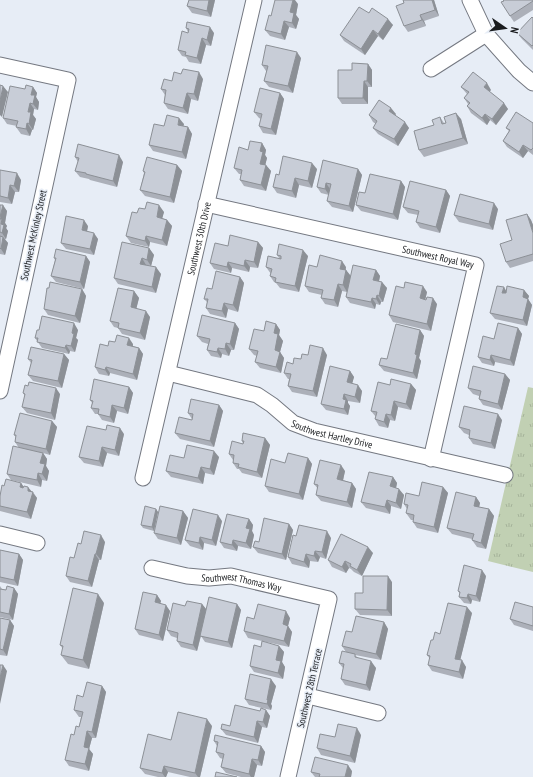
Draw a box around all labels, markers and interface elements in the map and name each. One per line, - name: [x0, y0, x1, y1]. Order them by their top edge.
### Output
- north arrow: [485, 8, 525, 48]
- text: N: [507, 26, 522, 35]
- street label: Southwest McKinley Street: [18, 188, 49, 282]
- street label: Southwest 30th Drive: [184, 201, 214, 276]
- street label: Southwest Royal Way: [401, 243, 475, 271]
- street label: Southwest Hartley Drive: [289, 417, 374, 451]
- street label: Southwest Thomas Way: [201, 570, 283, 595]
- street label: Southwest 28th Terrace: [294, 647, 325, 729]

